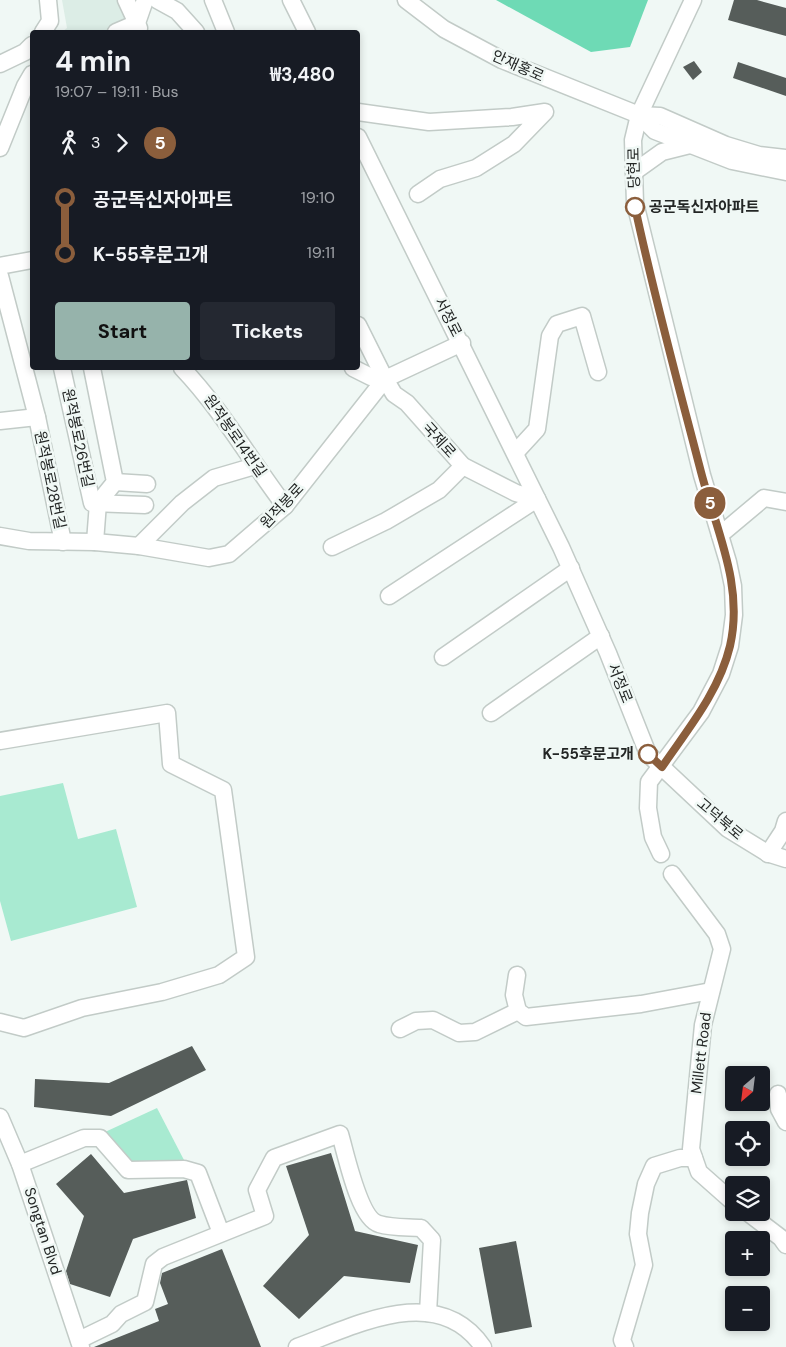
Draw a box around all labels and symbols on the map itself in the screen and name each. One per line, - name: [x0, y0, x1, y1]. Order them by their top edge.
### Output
- street label: 안재홍로: [489, 46, 547, 86]
- street label: 당현로: [624, 147, 644, 189]
- marker: 공군독신자아파트: [625, 197, 645, 217]
- place label: 공군독신자아파트: [649, 197, 760, 217]
- street label: 서정로: [430, 294, 466, 340]
- street label: 원적봉로26번길: [58, 387, 98, 489]
- street label: 원적봉로14번길: [199, 391, 271, 481]
- street label: 국제로: [418, 418, 460, 462]
- street label: 원적봉로28번길: [30, 429, 70, 531]
- street label: 원적봉로: [256, 479, 308, 533]
- line badge: 5: [694, 487, 726, 519]
- street label: 서정로: [603, 660, 637, 706]
- place label: K-55후문고개: [543, 744, 634, 764]
- marker: K-55후문고개: [638, 744, 658, 764]
- street label: 고덕북로: [692, 794, 748, 844]
- street label: Millett Road: [686, 1011, 716, 1095]
- north arrow: [725, 1066, 770, 1111]
- street label: Songtan Blvd: [19, 1185, 67, 1277]

